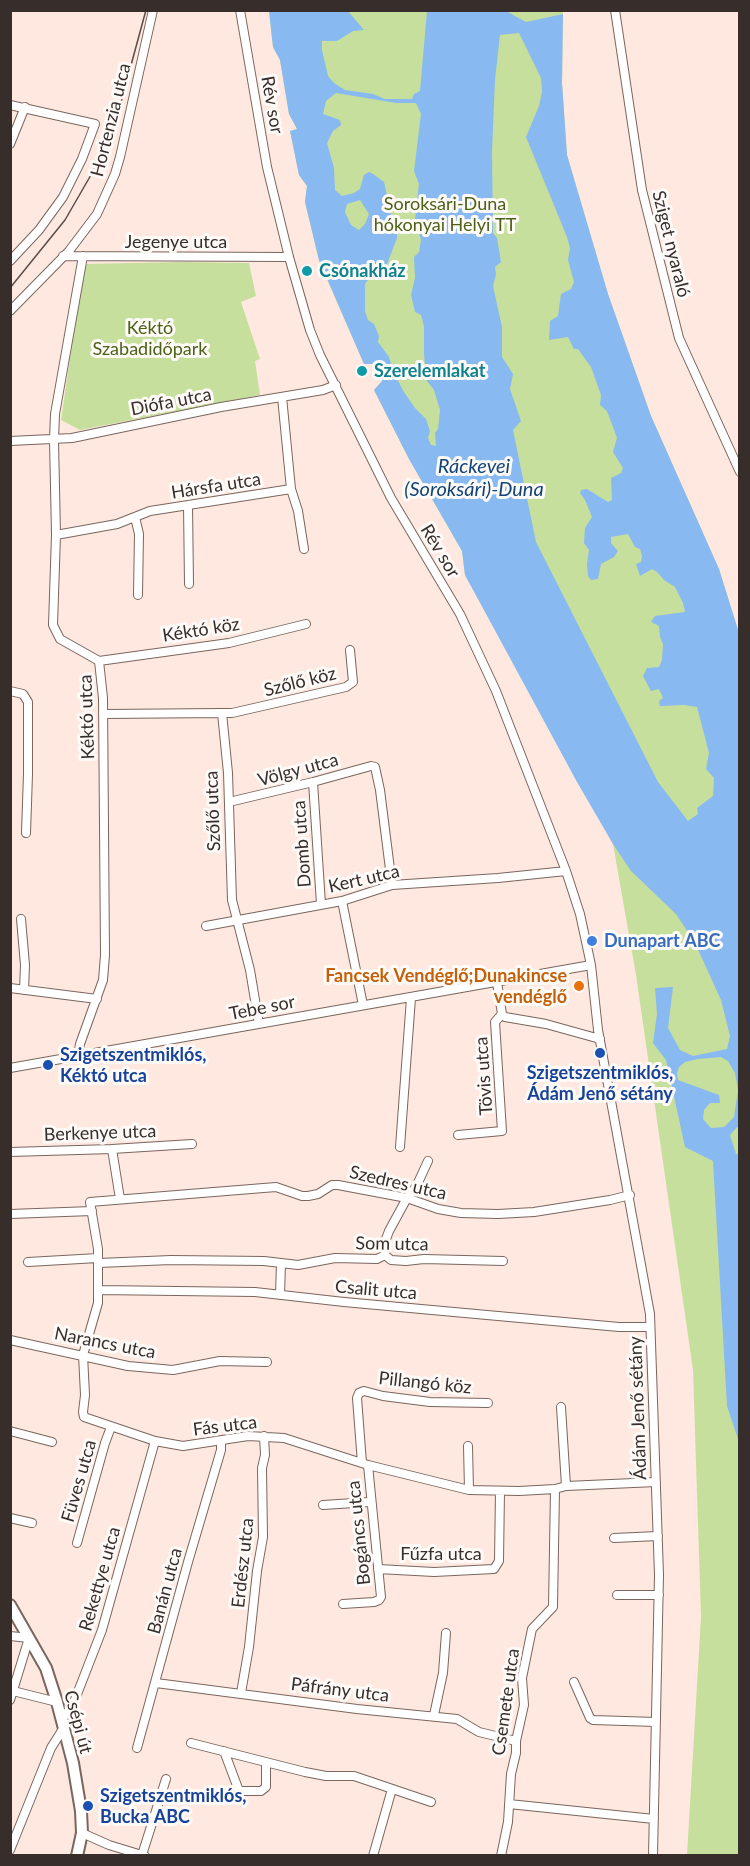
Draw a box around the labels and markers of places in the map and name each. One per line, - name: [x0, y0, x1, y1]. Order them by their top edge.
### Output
- place label: Csónakház: [319, 260, 406, 282]
- marker: Csónakház: [300, 264, 314, 278]
- place label: Szerelemlakat: [374, 360, 485, 382]
- marker: Szerelemlakat: [355, 364, 369, 378]
- place label: Dunapart ABC: [604, 930, 720, 952]
- marker: Dunapart ABC: [585, 934, 599, 948]
- place label: Fancsek Vendéglő;Dunakincse vendéglő: [325, 965, 567, 1008]
- marker: Fancsek Vendéglő;Dunakincse vendéglő: [572, 979, 586, 993]
- place label: Szigetszentmiklós, Kéktó utca: [60, 1044, 207, 1086]
- marker: Szigetszentmiklós, Ádám Jenő sétány: [593, 1046, 607, 1060]
- marker: Szigetszentmiklós, Kéktó utca: [41, 1058, 55, 1072]
- place label: Szigetszentmiklós, Ádám Jenő sétány: [527, 1062, 673, 1104]
- place label: Szigetszentmiklós, Bucka ABC: [100, 1785, 247, 1828]
- marker: Szigetszentmiklós, Bucka ABC: [81, 1799, 95, 1813]

